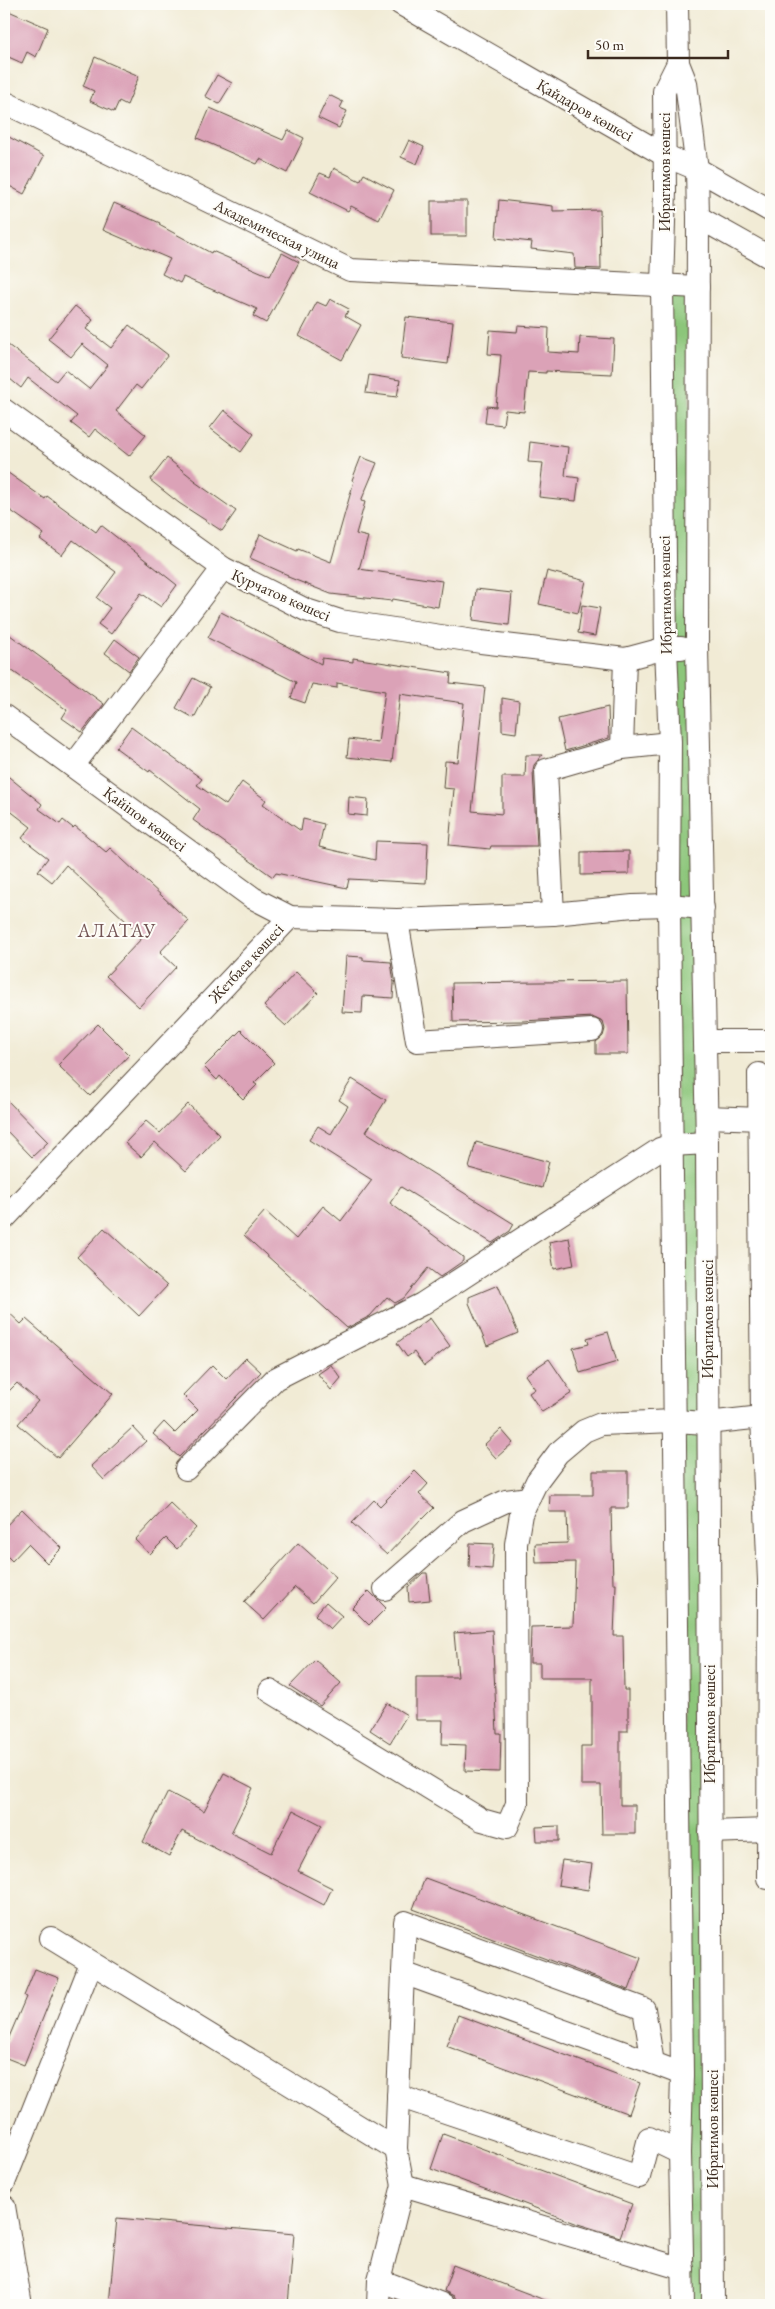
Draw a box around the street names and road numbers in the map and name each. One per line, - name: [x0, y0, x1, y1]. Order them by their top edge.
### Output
- street label: Қайдаров көшесі: [533, 74, 637, 146]
- street label: Ибрагимов көшесі: [654, 112, 675, 232]
- street label: Академическая улица: [210, 194, 344, 274]
- street label: Ибрагимов көшесі: [653, 535, 677, 655]
- street label: Курчатов көшесі: [228, 564, 334, 626]
- street label: Қайіпов көшесі: [99, 782, 191, 856]
- street label: Жетбаев көшесі: [203, 919, 288, 1008]
- street label: Ибрагимов көшесі: [697, 1259, 718, 1379]
- street label: Ибрагимов көшесі: [699, 1664, 720, 1784]
- street label: Ибрагимов көшесі: [702, 2069, 723, 2189]

